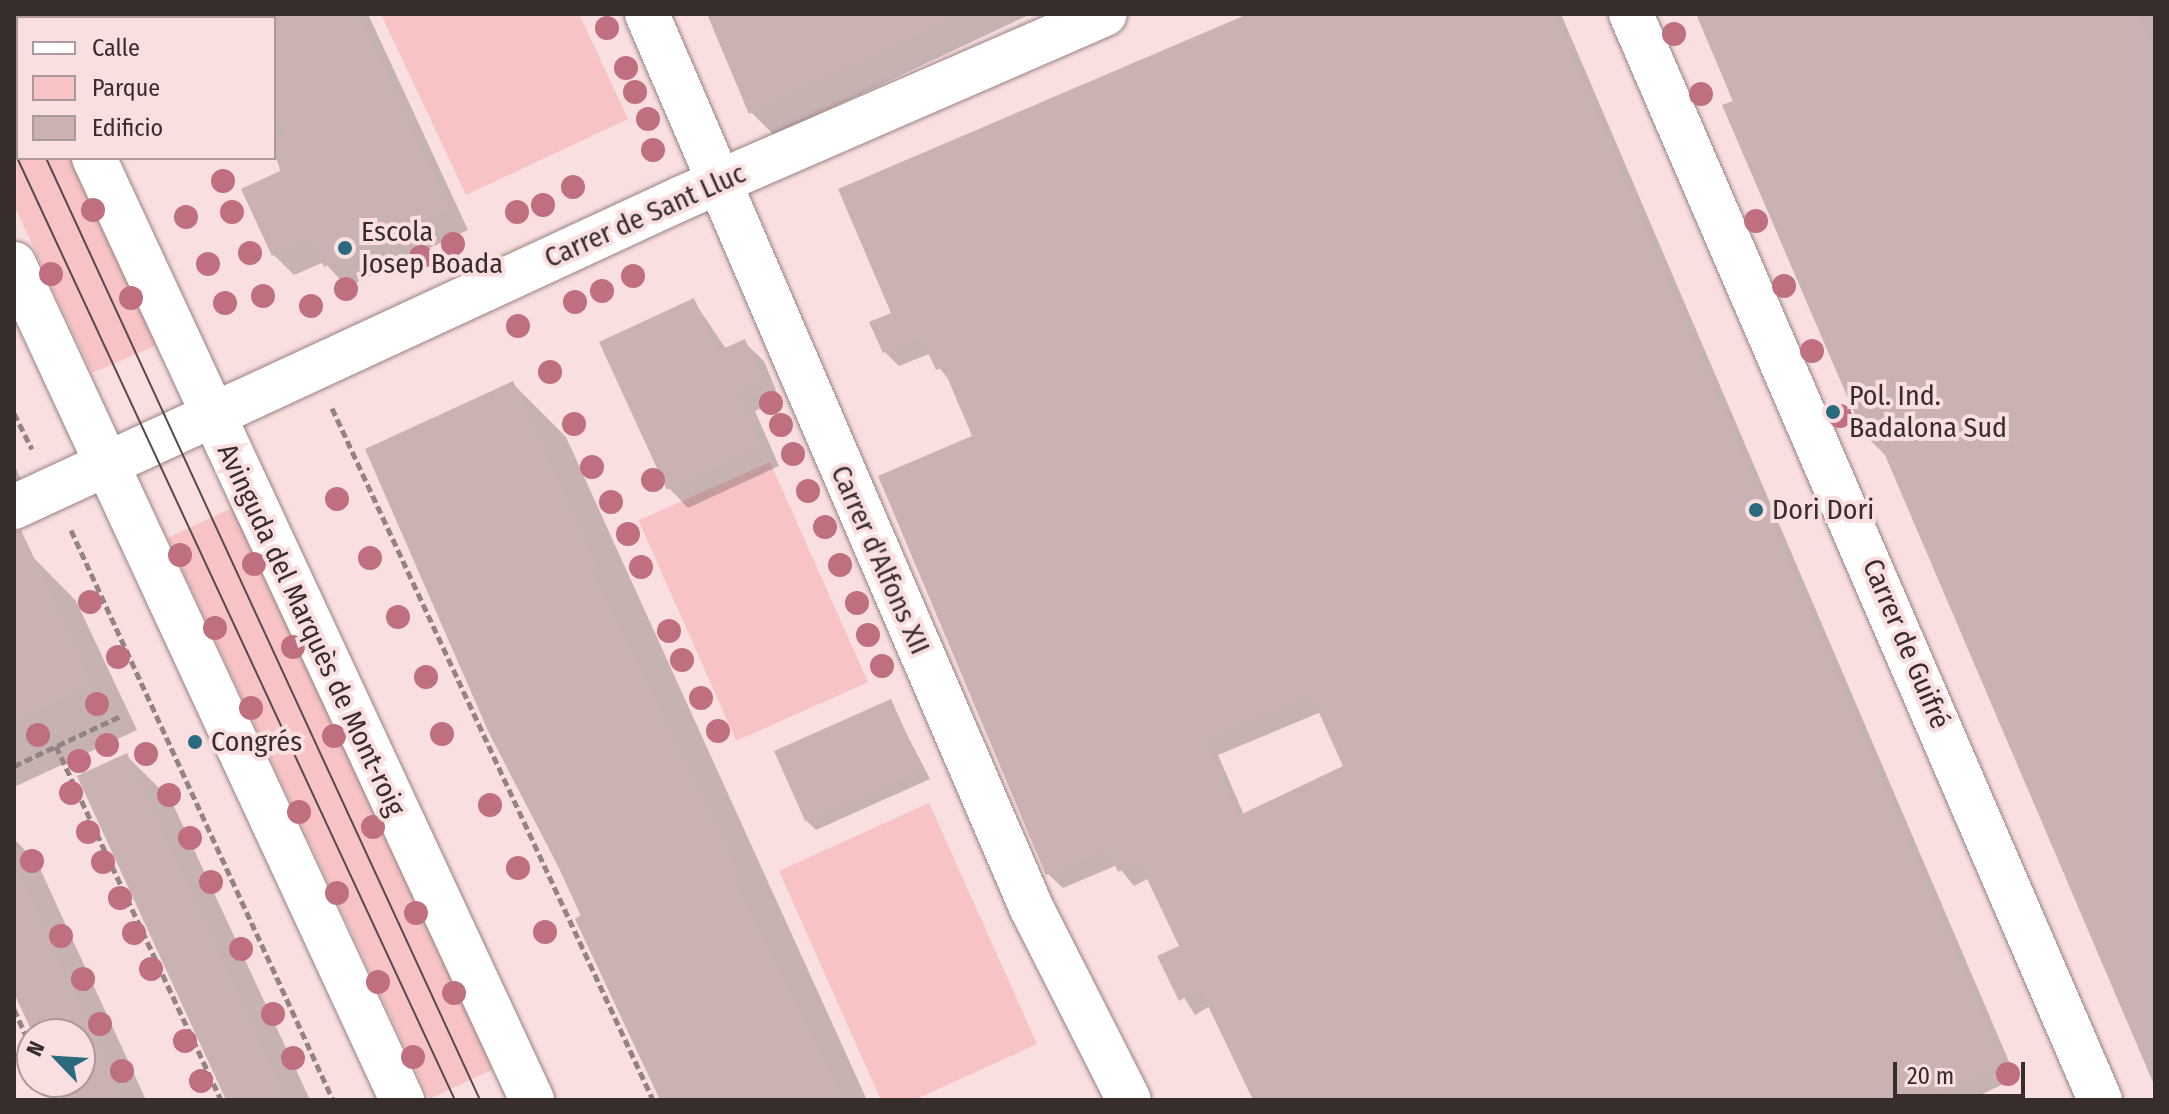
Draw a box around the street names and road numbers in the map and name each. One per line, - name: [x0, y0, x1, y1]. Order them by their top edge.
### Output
- street label: Carrer de Sant Lluc: [539, 157, 751, 275]
- street label: Avinguda del Marquès de Mont-roig: [210, 439, 412, 821]
- street label: Carrer d'Alfons XII: [823, 460, 937, 660]
- street label: Carrer de Guifré: [1855, 554, 1957, 734]

